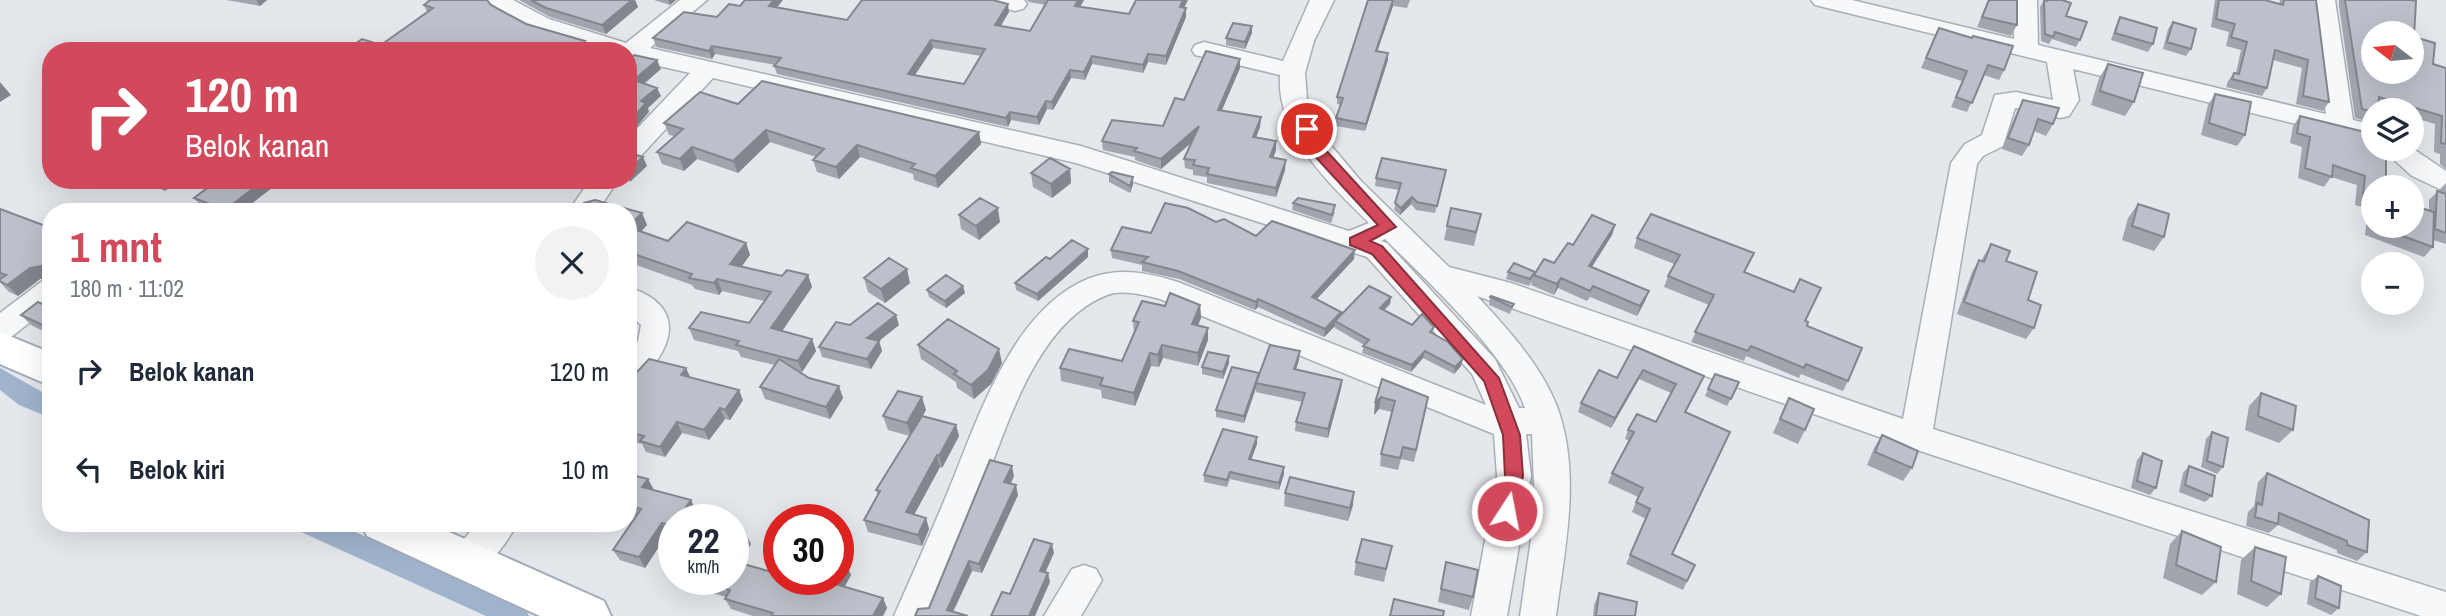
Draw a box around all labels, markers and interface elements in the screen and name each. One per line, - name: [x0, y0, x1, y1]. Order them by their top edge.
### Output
- north arrow: [2361, 21, 2424, 84]
- map controls: [2361, 21, 2424, 315]
- text: 120 m: [185, 61, 299, 127]
- icon: right: [70, 70, 161, 161]
- button: layers: [2361, 98, 2424, 161]
- pin: [1277, 99, 1337, 159]
- icon: arrive: [1288, 110, 1326, 148]
- text: Belok kanan: [185, 124, 329, 167]
- button: +: [2361, 175, 2424, 238]
- text: 1 mnt: [70, 219, 162, 275]
- button: close: [535, 226, 609, 300]
- button: −: [2361, 252, 2424, 315]
- text: 180 m · 11:02: [70, 273, 184, 304]
- icon: right: [70, 352, 108, 390]
- text: Belok kanan: [129, 354, 255, 389]
- text: 120 m: [550, 354, 609, 389]
- icon: left: [70, 450, 108, 488]
- text: Belok kiri: [129, 452, 225, 487]
- text: 10 m: [562, 452, 609, 487]
- position arrow: [1470, 474, 1544, 548]
- speed limit sign: 30: [763, 504, 854, 595]
- text: 22: [688, 517, 719, 564]
- text: km/h: [688, 554, 720, 579]

